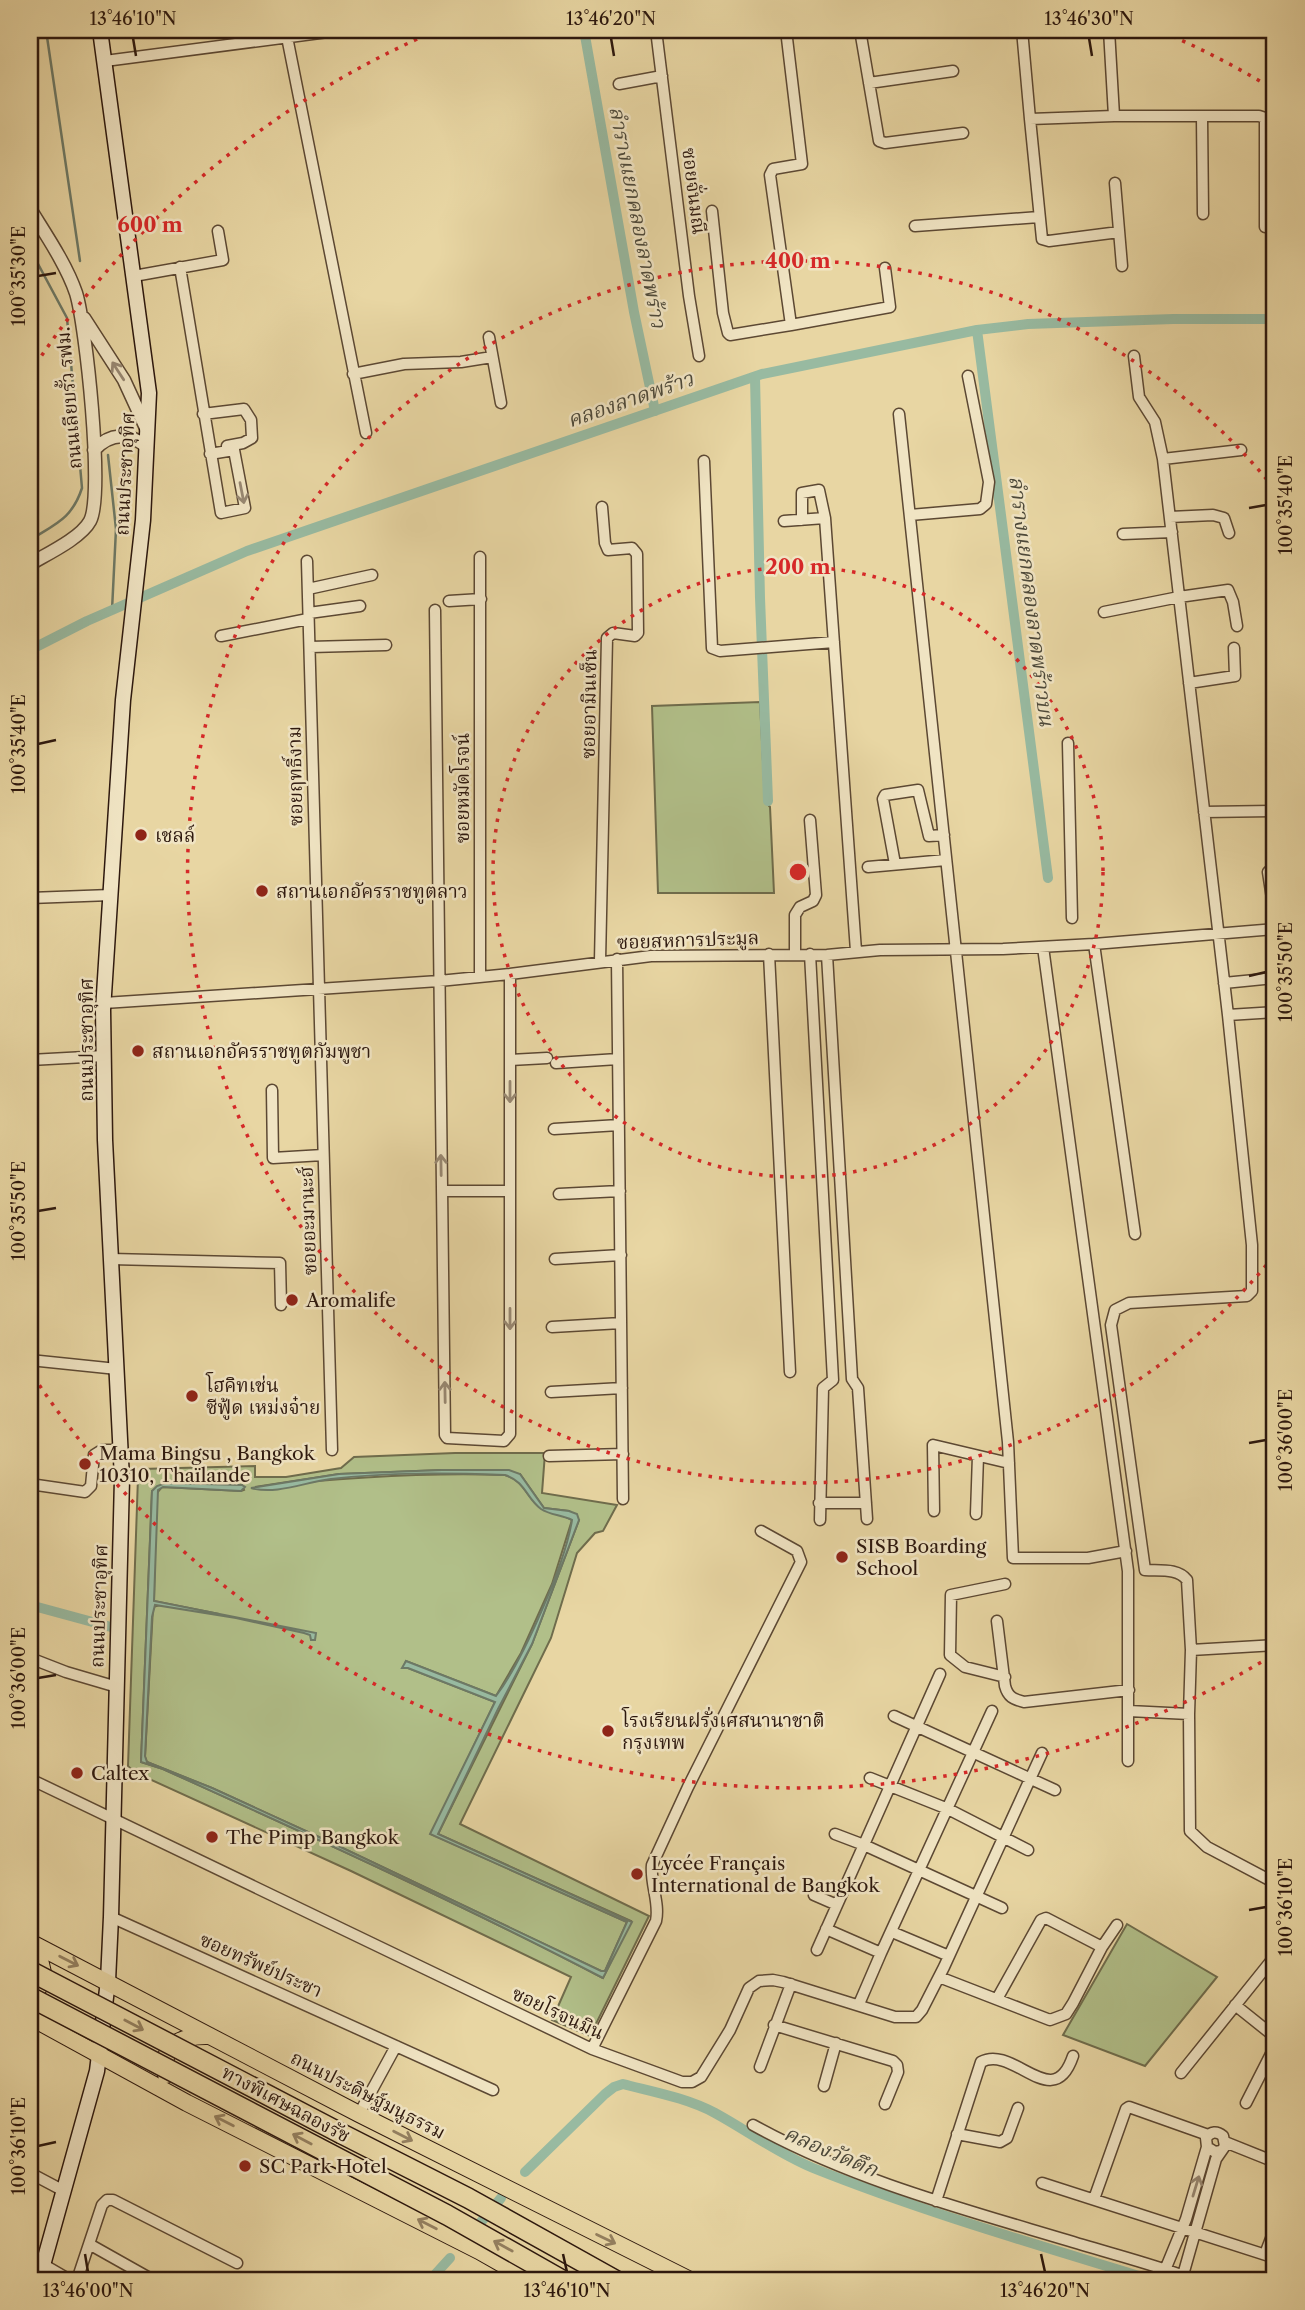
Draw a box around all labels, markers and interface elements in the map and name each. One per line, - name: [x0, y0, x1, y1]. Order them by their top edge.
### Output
- text: 13°46'10"N: [89, 8, 177, 30]
- text: 13°46'20"N: [566, 8, 656, 30]
- text: 13°46'30"N: [1044, 8, 1134, 30]
- water label: ลำรางแยกคลองลาดพร้าว: [604, 104, 672, 331]
- street label: ซอยจั่นมณี: [677, 146, 714, 236]
- text: 600 m: [117, 212, 183, 237]
- text: 100°35'30"E: [8, 226, 30, 326]
- text: 400 m: [765, 248, 831, 273]
- street label: ถนนเลียบรั้ว รฟม.: [48, 326, 87, 470]
- one-way arrow: [111, 361, 125, 381]
- water label: คลองลาดพร้าว: [564, 365, 697, 432]
- street label: ถนนประชาอุทิศ: [110, 412, 141, 536]
- text: 100°35'40"E: [1275, 455, 1297, 555]
- water label: ลำรางแยกคลองลาดพร้าวบน: [1004, 474, 1060, 728]
- one-way arrow: [236, 481, 249, 504]
- text: 200 m: [765, 554, 831, 579]
- street label: ซอยอามินเซ็น: [577, 649, 601, 759]
- text: 100°35'40"E: [8, 694, 30, 794]
- street label: ซอยฤทธิ์งาม: [280, 726, 307, 826]
- street label: ซอยหมัดโรจน์: [448, 733, 474, 843]
- place label: เชลล์: [155, 824, 195, 847]
- marker: เชลล์: [133, 827, 149, 843]
- centre of rings: [786, 860, 810, 884]
- place label: สถานเอกอัครราชทูตลาว: [276, 880, 468, 904]
- marker: สถานเอกอัครราชทูตลาว: [254, 883, 270, 899]
- text: 100°35'50"E: [1275, 922, 1297, 1022]
- street label: ซอยสหการประมูล: [616, 926, 760, 955]
- street label: ถนนประชาอุทิศ: [75, 978, 99, 1102]
- place label: สถานเอกอัครราชทูตกัมพูชา: [152, 1040, 371, 1064]
- marker: สถานเอกอัครราชทูตกัมพูชา: [130, 1043, 146, 1059]
- one-way arrow: [503, 1080, 517, 1103]
- one-way arrow: [434, 1154, 448, 1177]
- text: 100°35'50"E: [8, 1161, 30, 1261]
- street label: ซอยอะมานะฮ์: [295, 1166, 321, 1276]
- place label: Aromalife: [305, 1289, 396, 1312]
- marker: Aromalife: [284, 1292, 300, 1308]
- one-way arrow: [503, 1307, 517, 1330]
- place label: โฮคิทเช่น ซีฟู้ด เหม่งจ๋าย: [205, 1371, 320, 1420]
- one-way arrow: [438, 1381, 451, 1404]
- marker: โฮคิทเช่น ซีฟู้ด เหม่งจ๋าย: [184, 1388, 200, 1404]
- text: 100°36'00"E: [1275, 1389, 1297, 1491]
- place label: Mama Bingsu , Bangkok 10310, Thaïlande: [99, 1442, 316, 1487]
- marker: Mama Bingsu , Bangkok 10310, Thaïlande: [77, 1456, 93, 1472]
- place label: SISB Boarding School: [856, 1535, 987, 1580]
- street label: ถนนประชาอุทิศ: [85, 1544, 114, 1668]
- marker: SISB Boarding School: [834, 1549, 850, 1565]
- text: 100°36'00"E: [8, 1627, 30, 1729]
- place label: โรงเรียนฝรั่งเศสนานาชาติ กรุงเทพ: [621, 1706, 825, 1755]
- marker: โรงเรียนฝรั่งเศสนานาชาติ กรุงเทพ: [600, 1723, 616, 1739]
- place label: Caltex: [91, 1762, 150, 1785]
- marker: Caltex: [69, 1765, 85, 1781]
- place label: The Pimp Bangkok: [226, 1826, 400, 1849]
- marker: The Pimp Bangkok: [204, 1829, 220, 1845]
- place label: Lycée Français International de Bangkok: [651, 1852, 880, 1897]
- text: 100°36'10"E: [1275, 1858, 1297, 1956]
- marker: Lycée Français International de Bangkok: [629, 1866, 645, 1882]
- street label: ซอยทรัพย์ประชา: [196, 1928, 326, 2002]
- one-way arrow: [58, 1955, 79, 1969]
- street label: ซอยโรจนมิน: [508, 1979, 609, 2044]
- one-way arrow: [123, 2018, 144, 2032]
- street label: ถนนประดิษฐ์มนูธรรม: [286, 2046, 449, 2145]
- street label: ทางพิเศษฉลองรัช: [218, 2061, 354, 2147]
- text: 100°36'10"E: [8, 2097, 30, 2195]
- one-way arrow: [214, 2114, 235, 2128]
- water label: คลองวัดตึก: [780, 2120, 883, 2182]
- one-way arrow: [392, 2130, 412, 2144]
- one-way arrow: [292, 2132, 313, 2145]
- place label: SC Park Hotel: [259, 2155, 387, 2178]
- marker: SC Park Hotel: [237, 2158, 253, 2174]
- one-way arrow: [1191, 2175, 1204, 2197]
- one-way arrow: [417, 2217, 438, 2231]
- one-way arrow: [595, 2232, 616, 2246]
- one-way arrow: [493, 2239, 514, 2252]
- text: 13°46'00"N: [42, 2280, 134, 2302]
- text: 13°46'10"N: [523, 2280, 611, 2302]
- text: 13°46'20"N: [1000, 2280, 1090, 2302]

